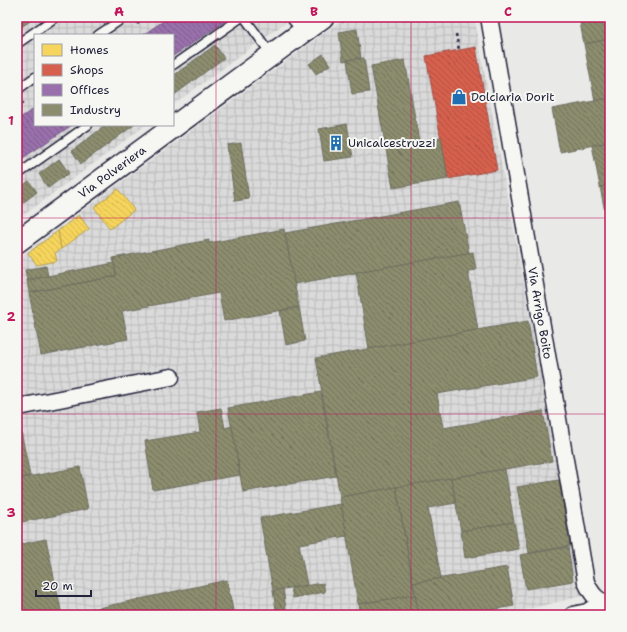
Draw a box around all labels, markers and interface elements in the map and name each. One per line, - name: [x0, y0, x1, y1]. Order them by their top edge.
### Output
- text: A: [114, 3, 124, 20]
- text: B: [310, 3, 318, 20]
- text: C: [504, 3, 512, 20]
- legend: [34, 34, 174, 126]
- text: Homes: [70, 42, 109, 58]
- text: Shops: [70, 62, 104, 78]
- text: Offices: [70, 82, 110, 98]
- shop icon: Dolciaria Dorit: [450, 88, 468, 106]
- place label: Dolciaria Dorit: [471, 89, 555, 105]
- text: Industry: [70, 102, 121, 118]
- text: 1: [8, 112, 14, 129]
- building icon: Unicalcestruzzi: [327, 134, 345, 152]
- place label: Unicalcestruzzi: [348, 135, 436, 151]
- street label: Via Polveriera: [75, 142, 150, 202]
- street label: Via Arrigo Boito: [524, 266, 556, 360]
- text: 2: [6, 308, 16, 325]
- text: 3: [6, 504, 16, 521]
- scale bar: [36, 572, 91, 598]
- text: 20 m: [42, 578, 73, 594]

